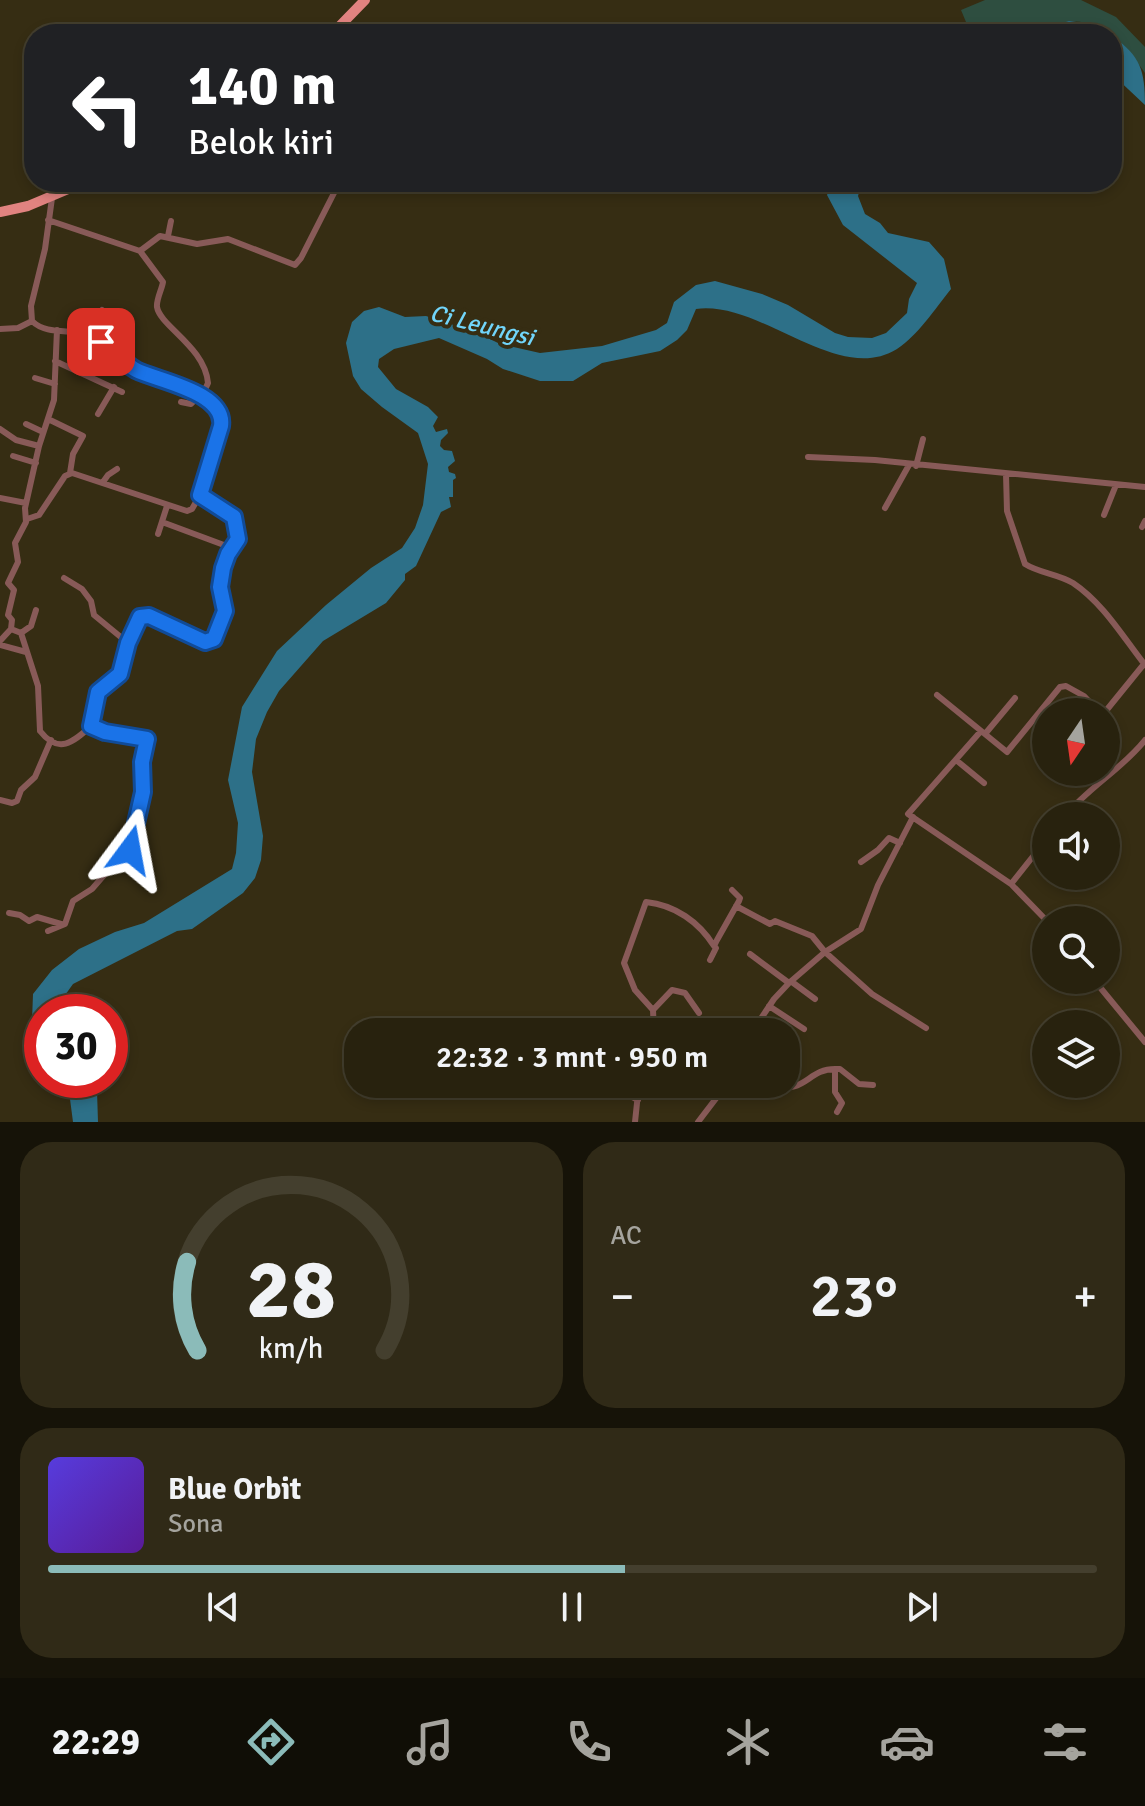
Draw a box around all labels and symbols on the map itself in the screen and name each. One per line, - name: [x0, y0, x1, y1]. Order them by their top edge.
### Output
- water label: Ci Leungsi: [427, 298, 540, 353]
- pin: [67, 308, 135, 376]
- north arrow: [1032, 698, 1120, 786]
- position arrow: [88, 808, 172, 892]
- speed limit sign: 30: [24, 994, 128, 1098]

